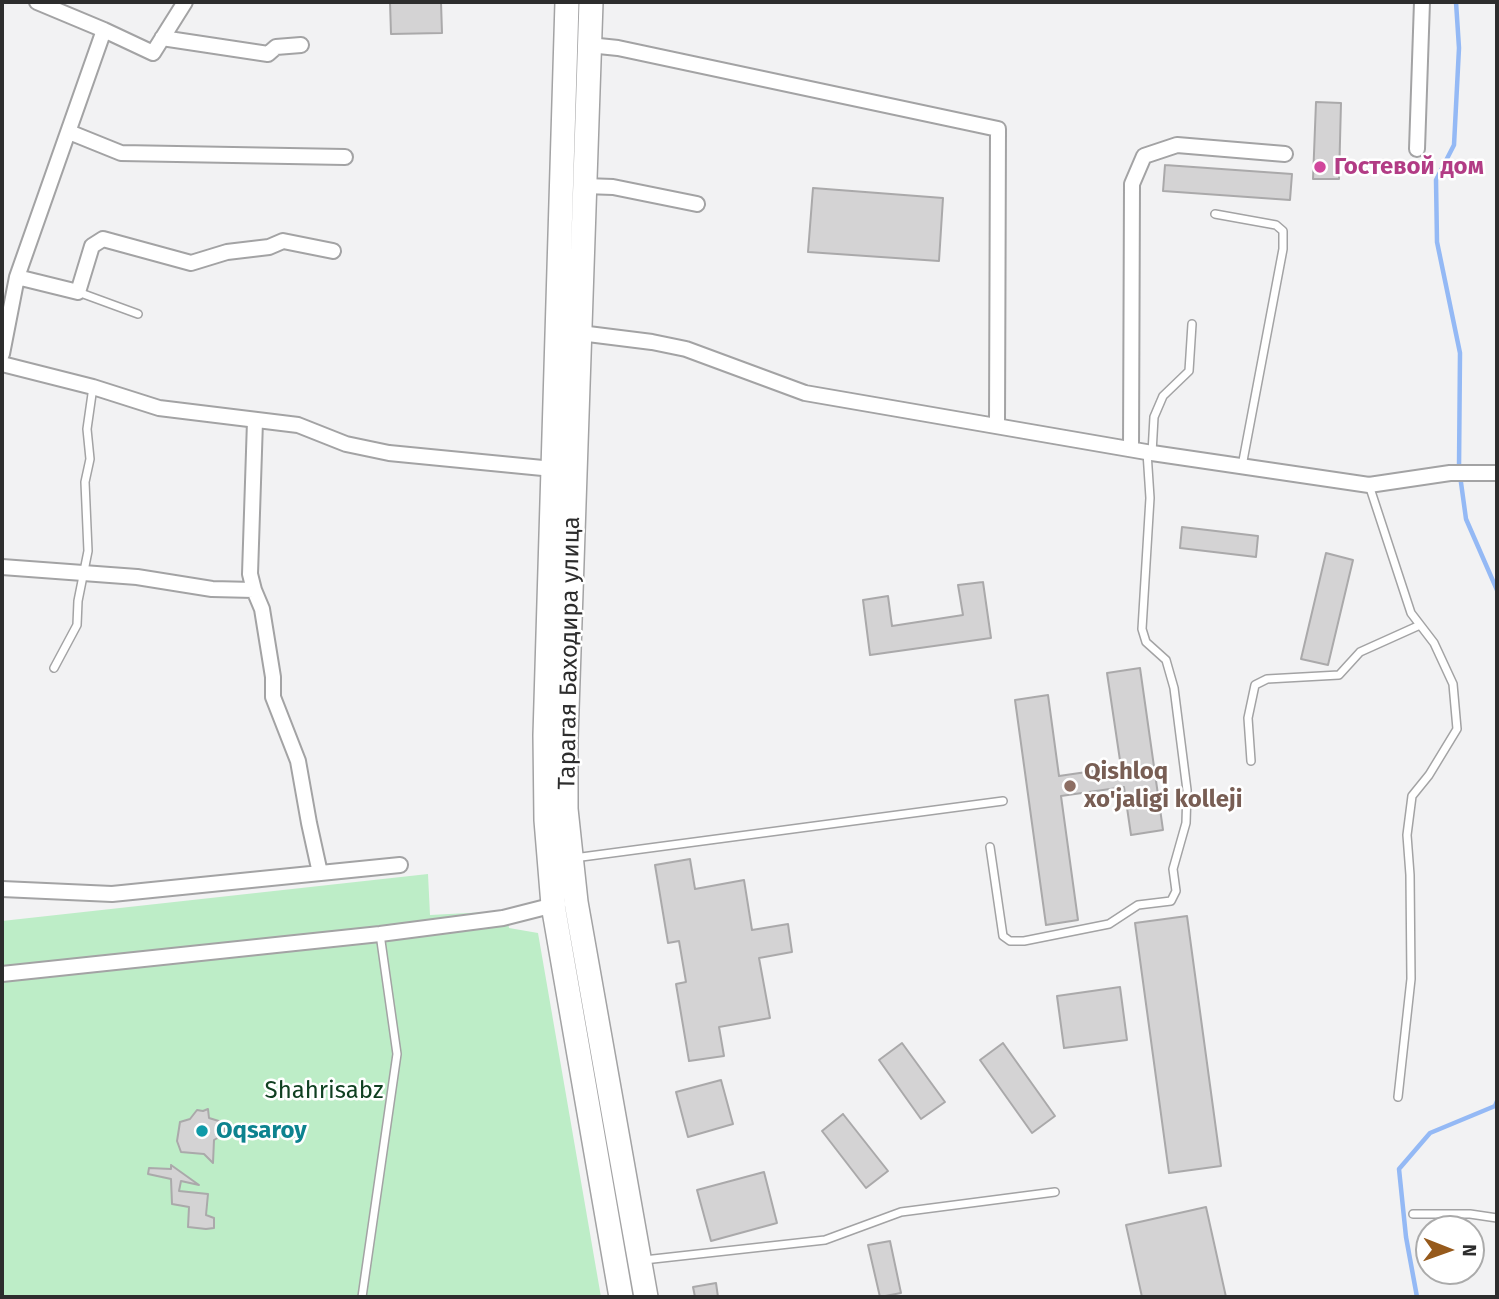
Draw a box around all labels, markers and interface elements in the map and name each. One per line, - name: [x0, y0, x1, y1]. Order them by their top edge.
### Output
- place label: Гостевой дом: [1334, 153, 1484, 181]
- marker: Гостевой дом: [1312, 159, 1328, 175]
- street label: Тарагая Баходира улица: [553, 516, 587, 790]
- place label: Qishloq xo'jaligi kolleji: [1084, 758, 1243, 814]
- marker: Qishloq xo'jaligi kolleji: [1062, 778, 1078, 794]
- park label: Shahrisabz: [265, 1077, 383, 1105]
- place label: Oqsaroy: [216, 1117, 307, 1145]
- marker: Oqsaroy: [194, 1123, 210, 1139]
- north arrow: [1415, 1215, 1485, 1285]
- text: N: [1458, 1244, 1481, 1257]

